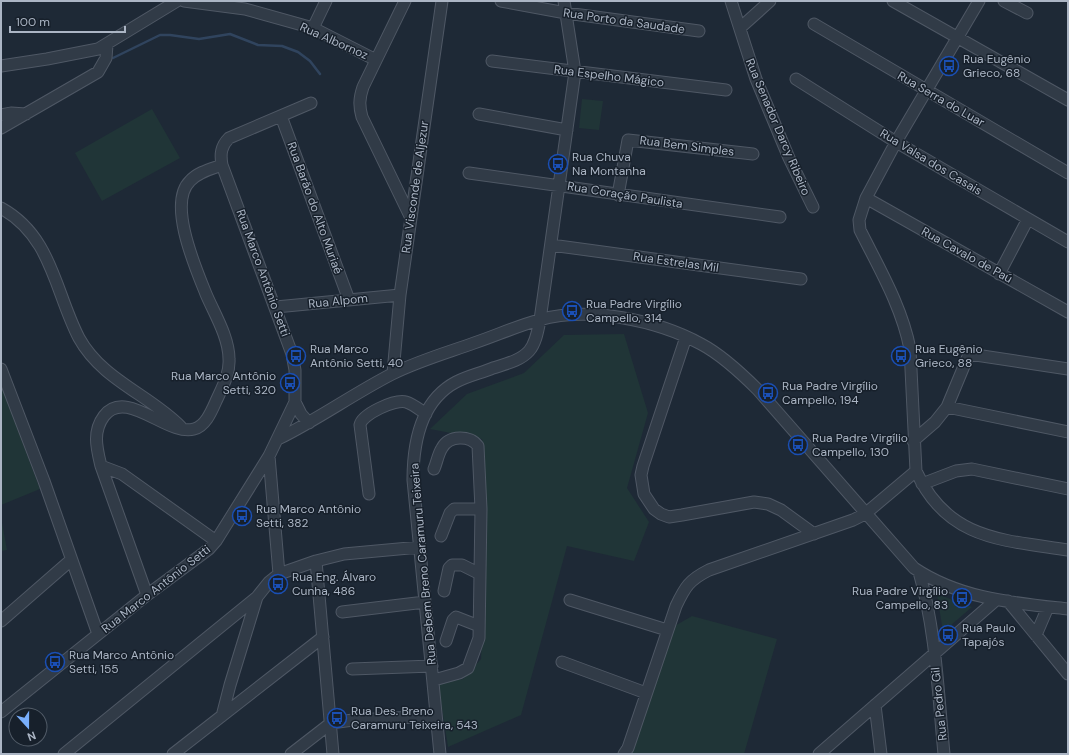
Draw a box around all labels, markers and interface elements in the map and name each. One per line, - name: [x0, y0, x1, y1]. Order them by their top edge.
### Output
- street label: Rua Porto da Saudade: [562, 5, 686, 37]
- scale bar: [10, 8, 125, 34]
- text: 100 m: [16, 14, 50, 30]
- street label: Rua Albornoz: [297, 19, 371, 63]
- place label: Rua Eugênio Grieco, 68: [963, 51, 1031, 81]
- bus stop icon: Rua Eugênio Grieco, 68: [938, 55, 960, 77]
- street label: Rua Senador Darcy Ribeiro: [742, 56, 814, 198]
- street label: Rua Espelho Mágico: [553, 61, 665, 91]
- street label: Rua Serra do Luar: [895, 68, 988, 131]
- street label: Rua Visconde de Aljezur: [398, 119, 432, 254]
- street label: Rua Valsa dos Casais: [877, 125, 985, 199]
- street label: Rua Bem Simples: [639, 132, 735, 160]
- street label: Rua Barão do Alto Muriaé: [284, 140, 346, 277]
- place label: Rua Chuva Na Montanha: [572, 149, 646, 179]
- bus stop icon: Rua Chuva Na Montanha: [547, 153, 569, 175]
- street label: Rua Coração Paulista: [566, 178, 684, 212]
- street label: Rua Marco Antônio Setti: [233, 207, 294, 339]
- street label: Rua Cavalo de Paú: [919, 223, 1015, 287]
- street label: Rua Estrelas Mil: [632, 248, 720, 276]
- street label: Rua Alpom: [307, 290, 369, 312]
- place label: Rua Padre Virgílio Campello, 314: [586, 296, 682, 326]
- bus stop icon: Rua Padre Virgílio Campello, 314: [561, 300, 583, 322]
- place label: Rua Marco Antônio Setti, 40: [310, 341, 403, 371]
- place label: Rua Eugênio Grieco, 88: [915, 341, 983, 371]
- bus stop icon: Rua Marco Antônio Setti, 40: [285, 345, 307, 367]
- bus stop icon: Rua Eugênio Grieco, 88: [890, 345, 912, 367]
- place label: Rua Marco Antônio Setti, 320: [171, 368, 276, 398]
- bus stop icon: Rua Marco Antônio Setti, 320: [279, 372, 301, 394]
- place label: Rua Padre Virgílio Campello, 194: [782, 378, 878, 408]
- bus stop icon: Rua Padre Virgílio Campello, 194: [757, 382, 779, 404]
- place label: Rua Padre Virgílio Campello, 130: [812, 430, 908, 460]
- bus stop icon: Rua Padre Virgílio Campello, 130: [787, 434, 809, 456]
- street label: Rua Debem Breno Caramuru Teixeira: [406, 463, 440, 665]
- place label: Rua Marco Antônio Setti, 382: [256, 501, 361, 531]
- bus stop icon: Rua Marco Antônio Setti, 382: [231, 505, 253, 527]
- street label: Rua Marco Antônio Setti: [98, 541, 214, 637]
- place label: Rua Eng. Álvaro Cunha, 486: [292, 569, 376, 599]
- bus stop icon: Rua Eng. Álvaro Cunha, 486: [267, 573, 289, 595]
- place label: Rua Padre Virgílio Campello, 83: [852, 583, 948, 613]
- bus stop icon: Rua Padre Virgílio Campello, 83: [951, 587, 973, 609]
- place label: Rua Paulo Tapajós: [962, 620, 1016, 650]
- bus stop icon: Rua Paulo Tapajós: [937, 624, 959, 646]
- place label: Rua Marco Antônio Setti, 155: [69, 647, 174, 677]
- bus stop icon: Rua Marco Antônio Setti, 155: [44, 651, 66, 673]
- street label: Rua Pedro Gil: [927, 666, 951, 742]
- place label: Rua Des. Breno Caramuru Teixeira, 543: [351, 703, 478, 733]
- north arrow: [8, 707, 48, 747]
- bus stop icon: Rua Des. Breno Caramuru Teixeira, 543: [326, 707, 348, 729]
- text: N: [25, 728, 38, 744]

